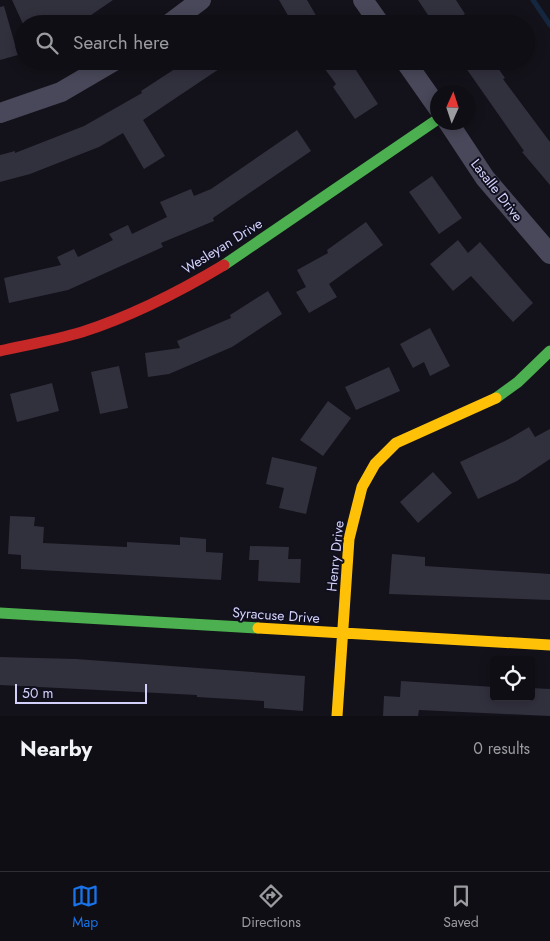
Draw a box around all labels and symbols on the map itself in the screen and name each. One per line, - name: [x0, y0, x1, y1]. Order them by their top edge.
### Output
- north arrow: [430, 85, 475, 130]
- street label: Lasalle Drive: [466, 155, 528, 225]
- street label: Wesleyan Drive: [178, 213, 266, 279]
- street label: Henry Drive: [321, 520, 349, 592]
- street label: Syracuse Drive: [232, 602, 320, 628]
- scale bar: [15, 681, 148, 704]

